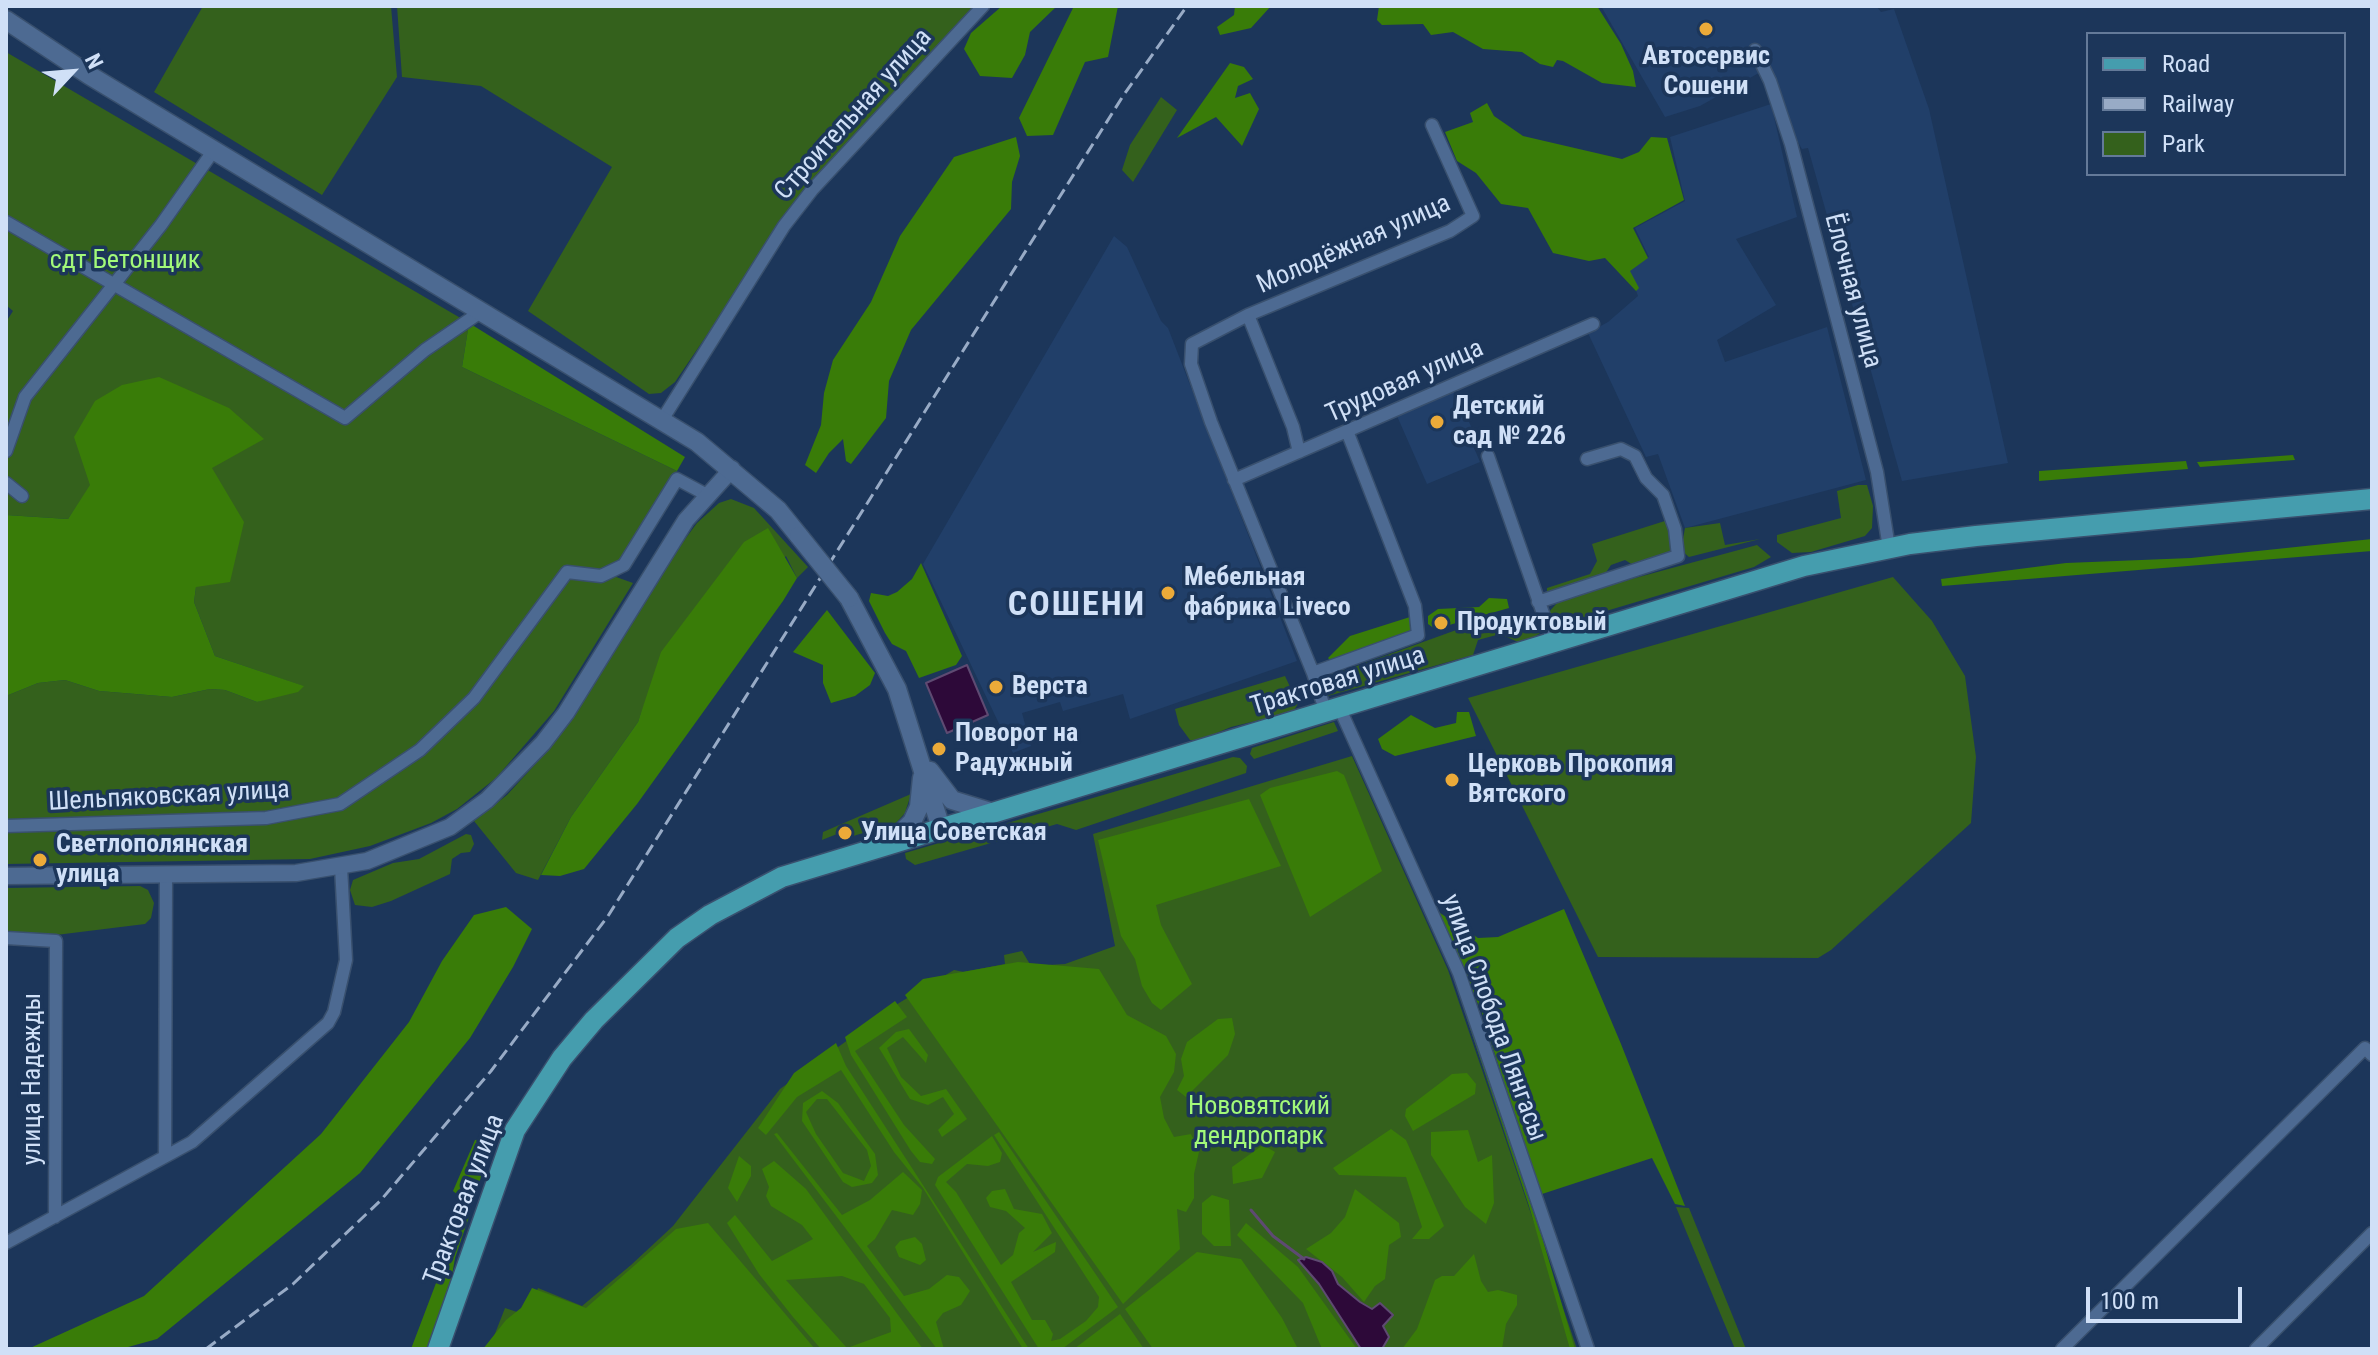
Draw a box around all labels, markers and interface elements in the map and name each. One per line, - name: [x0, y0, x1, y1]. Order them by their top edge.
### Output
- marker: Автосервис Сошени: [1697, 20, 1715, 38]
- street label: Строительная улица: [769, 23, 939, 207]
- north arrow: [32, 32, 112, 112]
- legend: [2086, 32, 2346, 176]
- place label: Автосервис Сошени: [1642, 41, 1770, 102]
- text: N: [80, 50, 108, 73]
- text: Road: [2162, 50, 2210, 78]
- text: Railway: [2162, 90, 2234, 118]
- text: Park: [2162, 130, 2205, 158]
- street label: Молодёжная улица: [1252, 188, 1456, 302]
- street label: Ёлочная улица: [1816, 210, 1888, 372]
- park label: сдт Бетонщик: [50, 245, 200, 277]
- street label: Трудовая улица: [1322, 333, 1488, 431]
- place label: Детский сад № 226: [1453, 391, 1566, 452]
- marker: Детский сад № 226: [1428, 413, 1446, 431]
- place label: Мебельная фабрика Liveco: [1184, 562, 1351, 624]
- marker: Мебельная фабрика Liveco: [1159, 584, 1177, 602]
- district label: СОШЕНИ: [1008, 586, 1146, 626]
- place label: Продуктовый: [1457, 607, 1607, 639]
- marker: Продуктовый: [1432, 614, 1450, 632]
- street label: Трактовая улица: [1247, 641, 1429, 723]
- place label: Верста: [1012, 671, 1088, 703]
- marker: Верста: [987, 678, 1005, 696]
- place label: Поворот на Радужный: [955, 718, 1078, 780]
- marker: Поворот на Радужный: [930, 740, 948, 758]
- place label: Церковь Прокопия Вятского: [1468, 749, 1674, 810]
- marker: Церковь Прокопия Вятского: [1443, 771, 1461, 789]
- street label: Шельпяковская улица: [48, 775, 290, 819]
- place label: Улица Советская: [861, 817, 1047, 849]
- marker: Улица Советская: [836, 824, 854, 842]
- place label: Светлополянская улица: [56, 829, 248, 890]
- marker: Светлополянская улица: [31, 851, 49, 869]
- street label: улица Слобода Лянгасы: [1434, 890, 1552, 1146]
- street label: улица Надежды: [17, 993, 49, 1165]
- park label: Нововятский дендропарк: [1188, 1091, 1330, 1152]
- street label: Трактовая улица: [418, 1110, 512, 1290]
- scale bar: [2090, 1271, 2246, 1321]
- text: 100 m: [2100, 1287, 2159, 1315]

